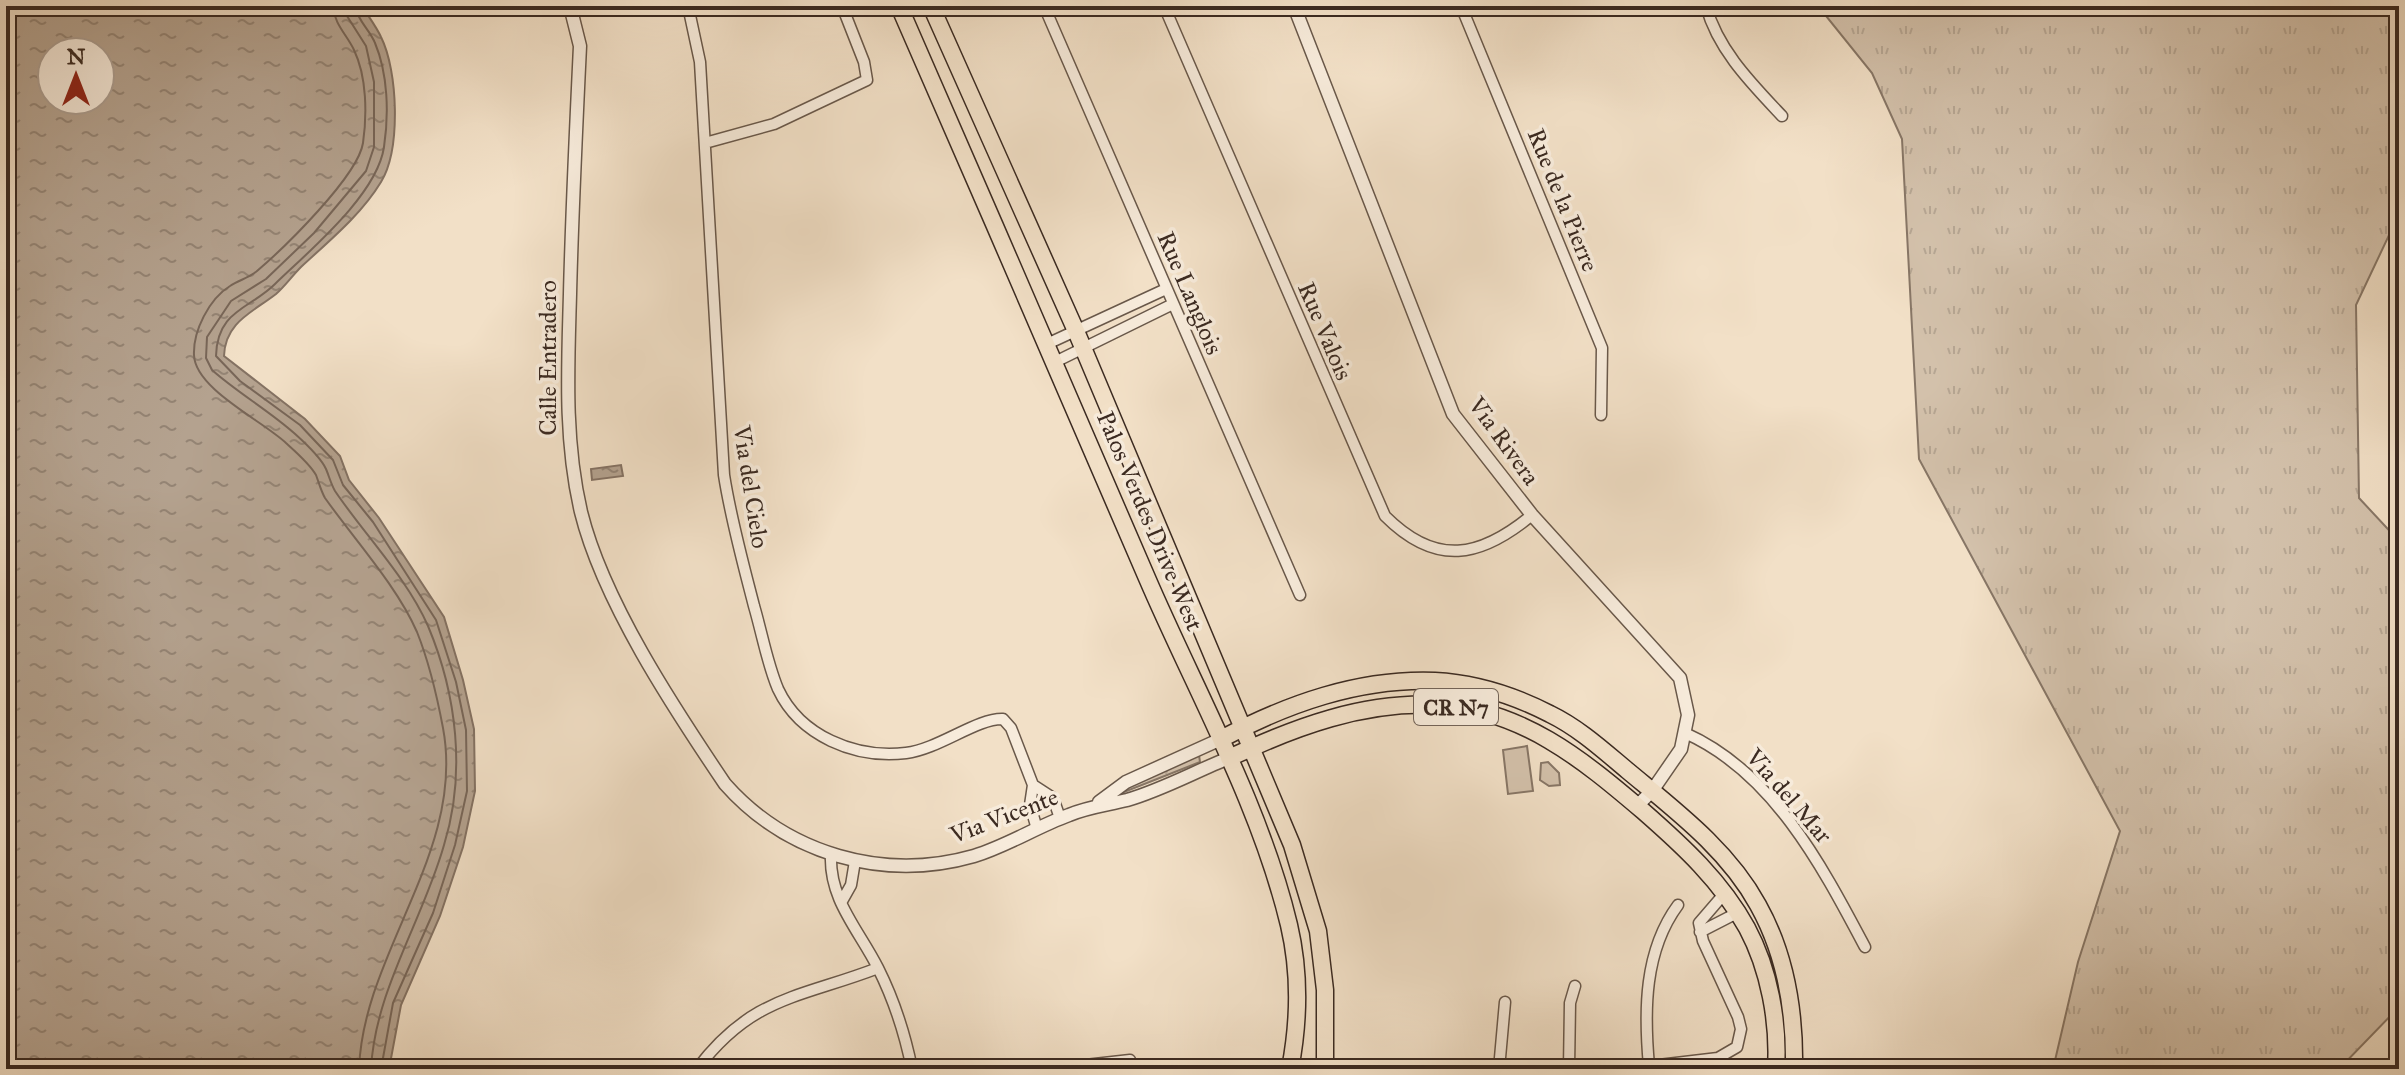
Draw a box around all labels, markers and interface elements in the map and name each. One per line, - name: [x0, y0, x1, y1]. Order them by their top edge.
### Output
- north arrow: [36, 36, 116, 116]
- text: N: [67, 43, 86, 70]
- street label: Rue de la Pierre: [1521, 124, 1605, 276]
- street label: Rue Langlois: [1151, 227, 1229, 359]
- street label: Rue Valois: [1291, 277, 1359, 385]
- street label: Calle Entradero: [533, 280, 563, 436]
- street label: Via Rivera: [1461, 390, 1547, 492]
- street label: Palos Verdes Drive West: [1090, 407, 1210, 636]
- street label: Via del Cielo: [726, 423, 775, 550]
- road number: CR N7: [1414, 689, 1498, 725]
- street label: Via del Mar: [1739, 742, 1838, 850]
- street label: Via Vicente: [945, 782, 1062, 851]

